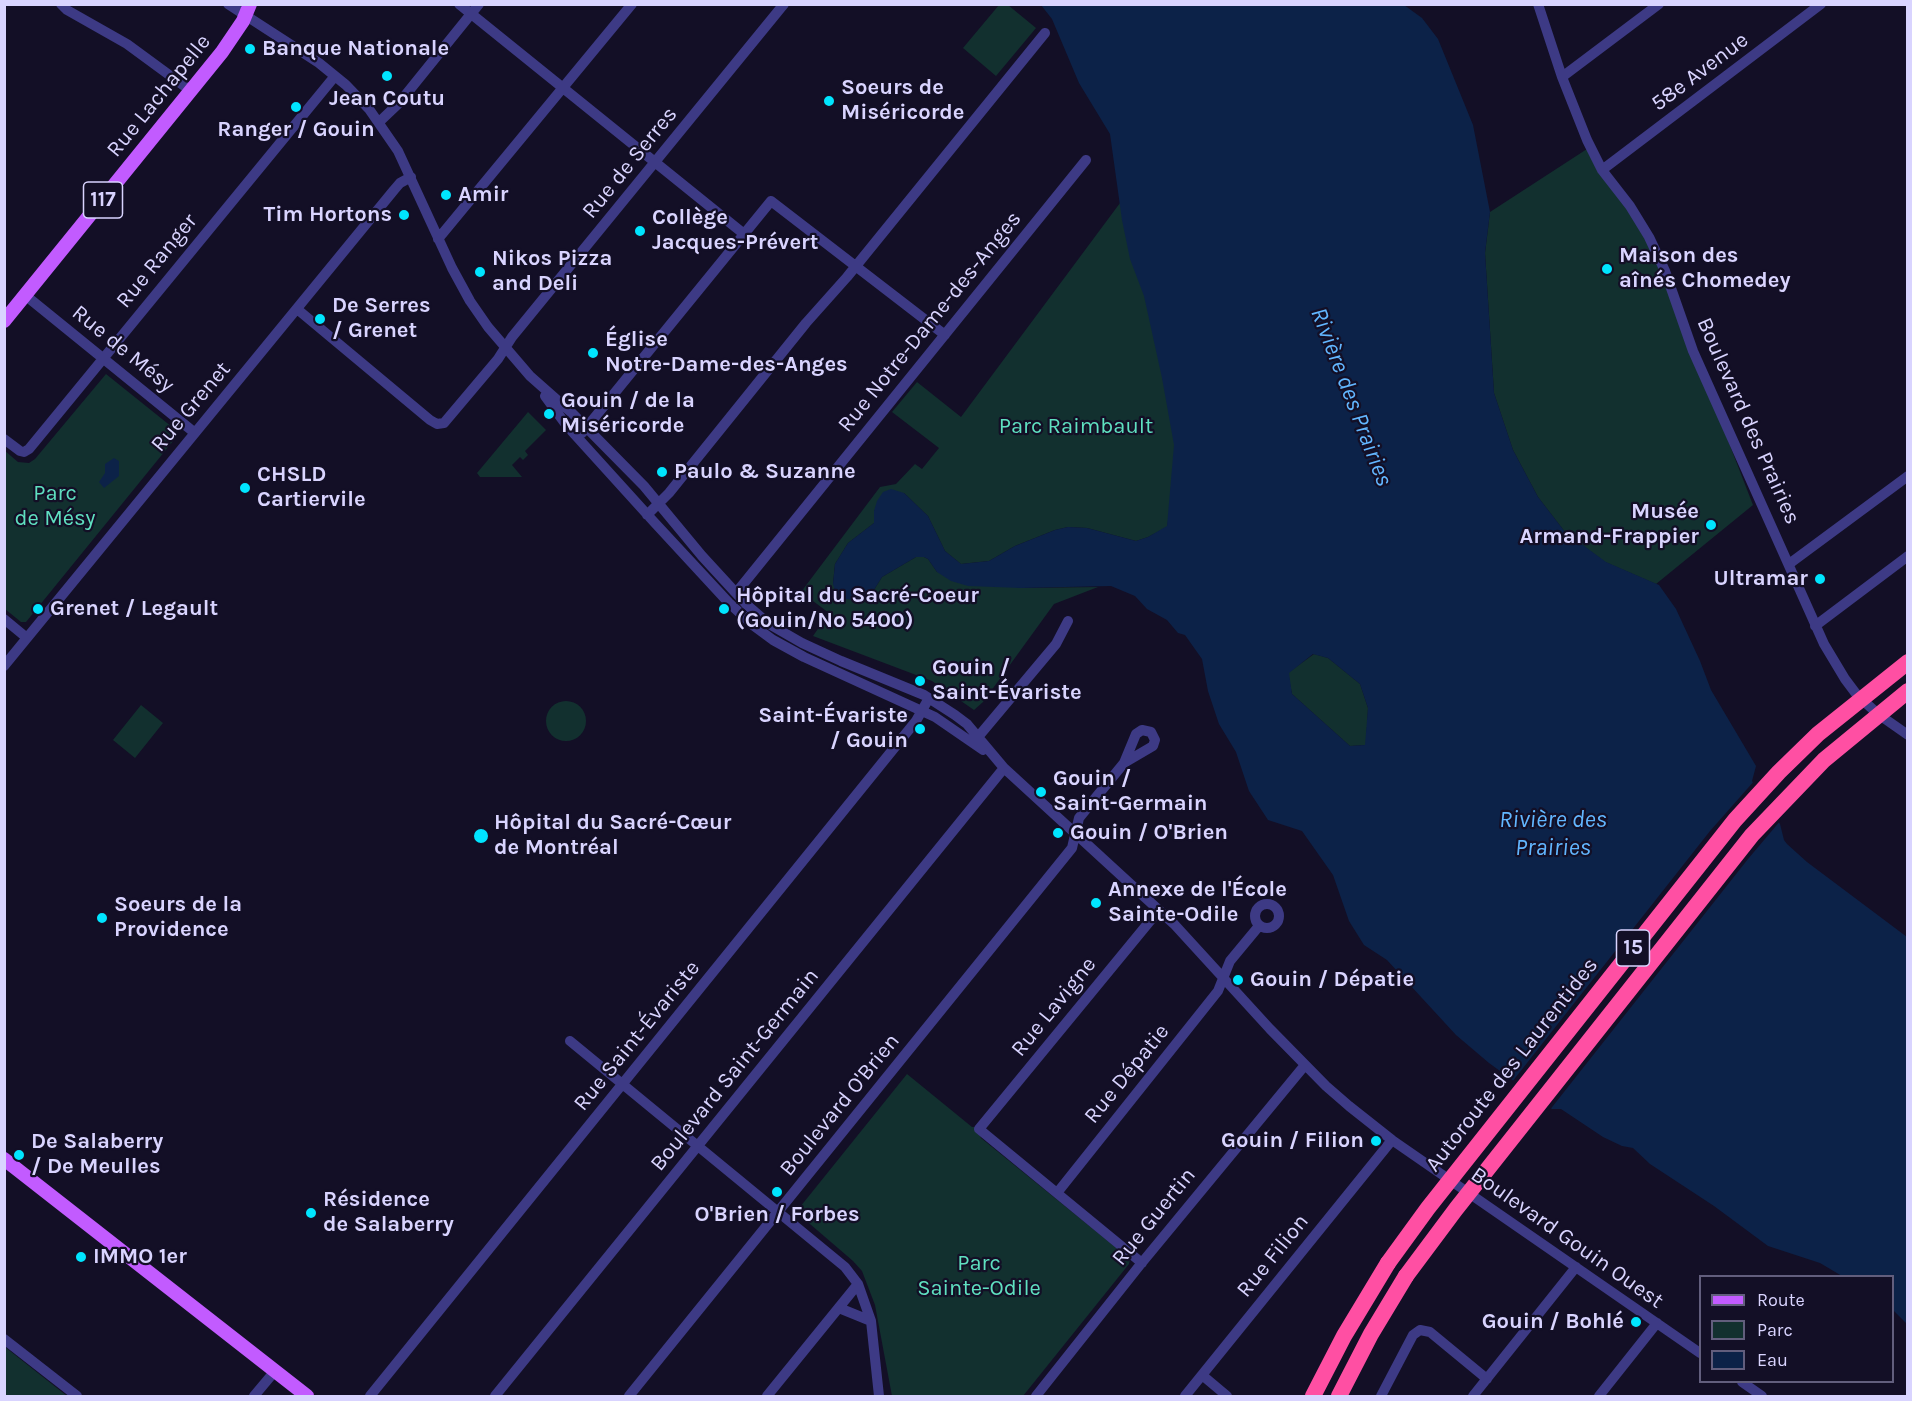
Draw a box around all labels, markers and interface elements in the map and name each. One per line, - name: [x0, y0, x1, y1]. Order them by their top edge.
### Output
- street label: 58e Avenue: [1646, 27, 1754, 117]
- street label: Rue Lachapelle: [101, 29, 217, 163]
- place label: Banque Nationale: [262, 36, 449, 62]
- marker: Banque Nationale: [243, 42, 257, 56]
- marker: Jean Coutu: [380, 69, 394, 83]
- place label: Soeurs de Miséricorde: [841, 75, 964, 126]
- place label: Jean Coutu: [329, 86, 445, 112]
- marker: Soeurs de Miséricorde: [822, 94, 836, 108]
- marker: Ranger / Gouin: [289, 100, 303, 114]
- street label: Rue de Serres: [577, 102, 683, 224]
- place label: Ranger / Gouin: [217, 117, 375, 143]
- road number: 117: [84, 182, 122, 218]
- place label: Amir: [458, 182, 508, 208]
- marker: Amir: [439, 188, 453, 202]
- place label: Tim Hortons: [264, 202, 392, 228]
- place label: Collège Jacques-Prévert: [652, 205, 818, 256]
- street label: Rue Notre-Dame-des-Anges: [833, 206, 1027, 438]
- street label: Rue Ranger: [111, 208, 203, 314]
- marker: Tim Hortons: [397, 208, 411, 222]
- marker: Collège Jacques-Prévert: [633, 224, 647, 238]
- place label: Maison des aînés Chomedey: [1619, 243, 1791, 294]
- place label: Nikos Pizza and Deli: [492, 246, 612, 298]
- marker: Maison des aînés Chomedey: [1600, 262, 1614, 276]
- marker: Nikos Pizza and Deli: [473, 265, 487, 279]
- place label: De Serres / Grenet: [332, 293, 431, 344]
- street label: Rue de Mésy: [66, 300, 180, 398]
- water label: Rivière des Prairies: [1304, 304, 1398, 490]
- marker: De Serres / Grenet: [313, 312, 327, 326]
- street label: Boulevard des Prairies: [1691, 314, 1805, 528]
- place label: Église Notre-Dame-des-Anges: [605, 327, 848, 378]
- marker: Église Notre-Dame-des-Anges: [586, 346, 600, 360]
- street label: Rue Grenet: [146, 357, 236, 457]
- place label: Gouin / de la Miséricorde: [561, 388, 695, 440]
- marker: Gouin / de la Miséricorde: [542, 407, 556, 421]
- park label: Parc Raimbault: [999, 414, 1153, 440]
- place label: Paulo & Suzanne: [674, 459, 856, 485]
- place label: CHSLD Cartiervile: [257, 462, 366, 514]
- marker: Paulo & Suzanne: [655, 465, 669, 479]
- park label: Parc de Mésy: [15, 481, 95, 532]
- marker: CHSLD Cartiervile: [238, 481, 252, 495]
- place label: Musée Armand-Frappier: [1520, 499, 1699, 550]
- marker: Musée Armand-Frappier: [1704, 518, 1718, 532]
- place label: Ultramar: [1714, 566, 1808, 592]
- marker: Ultramar: [1813, 572, 1827, 586]
- place label: Hôpital du Sacré-Coeur (Gouin/No 5400): [736, 583, 979, 634]
- place label: Grenet / Legault: [50, 596, 218, 622]
- marker: Grenet / Legault: [31, 602, 45, 616]
- marker: Hôpital du Sacré-Coeur (Gouin/No 5400): [717, 602, 731, 616]
- place label: Gouin / Saint-Évariste: [932, 655, 1082, 706]
- marker: Gouin / Saint-Évariste: [913, 674, 927, 688]
- place label: Saint-Évariste / Gouin: [758, 703, 908, 754]
- marker: Saint-Évariste / Gouin: [913, 722, 927, 736]
- place label: Gouin / Saint-Germain: [1053, 766, 1208, 818]
- marker: Gouin / Saint-Germain: [1034, 785, 1048, 799]
- water label: Rivière des Prairies: [1499, 806, 1607, 862]
- place label: Hôpital du Sacré-Cœur de Montréal: [494, 810, 731, 861]
- place label: Gouin / O'Brien: [1070, 820, 1228, 846]
- marker: Gouin / O'Brien: [1051, 826, 1065, 840]
- marker: Hôpital du Sacré-Cœur de Montréal: [472, 827, 490, 845]
- place label: Annexe de l'École Sainte-Odile: [1108, 877, 1287, 928]
- place label: Soeurs de la Providence: [114, 892, 242, 944]
- marker: Annexe de l'École Sainte-Odile: [1089, 896, 1103, 910]
- marker: Soeurs de la Providence: [95, 911, 109, 925]
- road number: 15: [1616, 930, 1650, 966]
- street label: Rue Lavigne: [1006, 952, 1102, 1062]
- street label: Autoroute des Laurentides: [1420, 953, 1604, 1177]
- street label: Rue Saint-Évariste: [568, 956, 706, 1116]
- street label: Boulevard Saint-Germain: [645, 963, 825, 1177]
- place label: Gouin / Dépatie: [1250, 967, 1414, 993]
- marker: Gouin / Dépatie: [1231, 973, 1245, 987]
- street label: Rue Dépatie: [1079, 1019, 1175, 1129]
- street label: Boulevard O'Brien: [774, 1028, 906, 1182]
- place label: Gouin / Filion: [1221, 1128, 1364, 1154]
- place label: De Salaberry / De Meulles: [31, 1129, 163, 1180]
- marker: Gouin / Filion: [1369, 1134, 1383, 1148]
- marker: De Salaberry / De Meulles: [12, 1148, 26, 1162]
- street label: Boulevard Gouin Ouest: [1466, 1161, 1668, 1315]
- street label: Rue Guertin: [1107, 1163, 1201, 1271]
- marker: O'Brien / Forbes: [770, 1185, 784, 1199]
- place label: Résidence de Salaberry: [323, 1187, 454, 1238]
- place label: O'Brien / Forbes: [694, 1202, 860, 1228]
- marker: Résidence de Salaberry: [304, 1206, 318, 1220]
- street label: Rue Filion: [1231, 1209, 1315, 1303]
- place label: IMMO 1er: [93, 1244, 187, 1270]
- marker: IMMO 1er: [74, 1250, 88, 1264]
- park label: Parc Sainte-Odile: [917, 1251, 1041, 1302]
- legend: [1699, 1275, 1894, 1383]
- text: Route: [1757, 1289, 1805, 1311]
- place label: Gouin / Bohlé: [1482, 1309, 1624, 1335]
- marker: Gouin / Bohlé: [1629, 1315, 1643, 1329]
- text: Parc: [1757, 1319, 1793, 1341]
- text: Eau: [1757, 1349, 1788, 1371]

